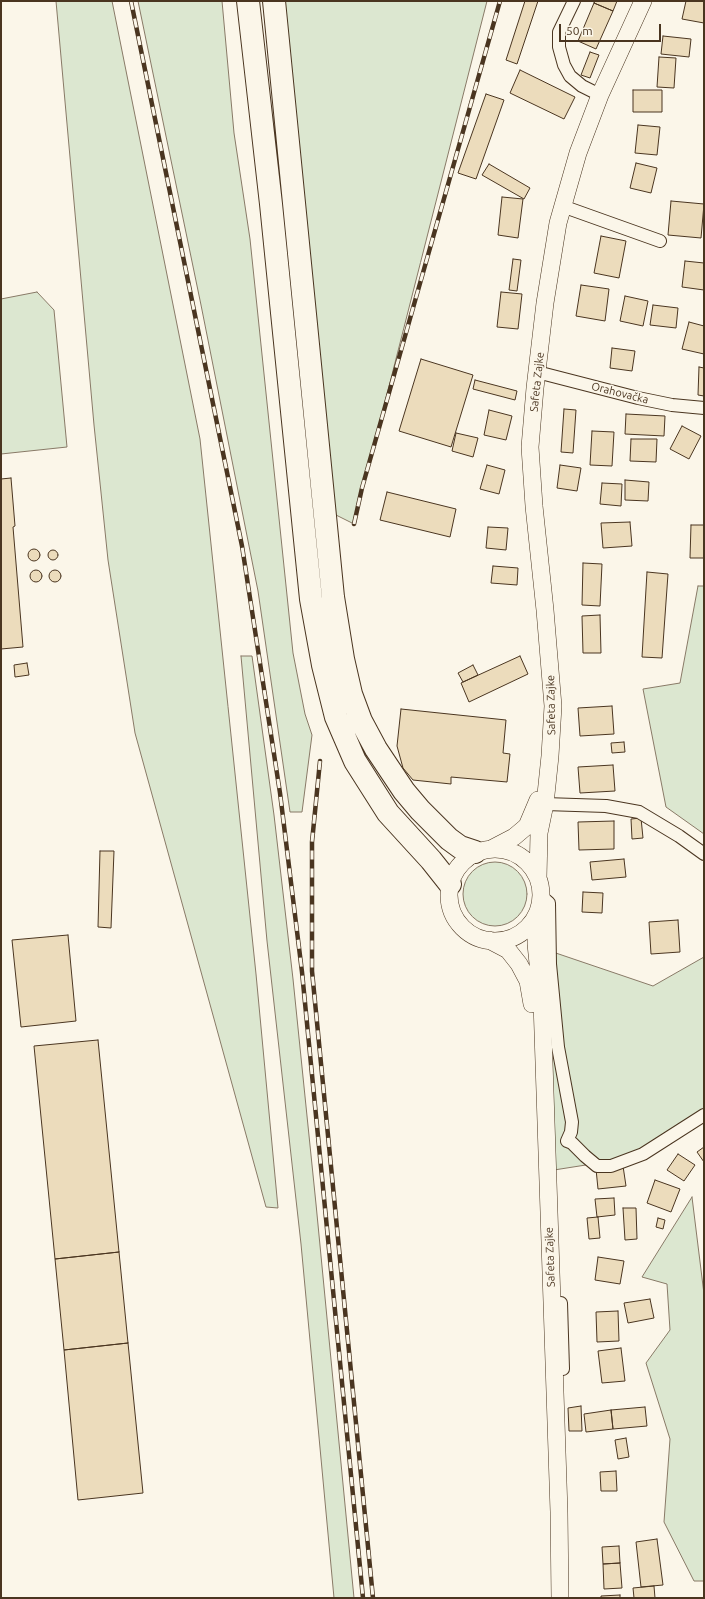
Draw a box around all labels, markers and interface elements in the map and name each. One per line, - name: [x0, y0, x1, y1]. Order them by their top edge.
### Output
- scale bar: [561, 16, 663, 42]
- text: 50 m: [566, 24, 593, 37]
- street label: Safeta Zajke: [527, 351, 547, 413]
- street label: Orahovačka: [590, 380, 650, 406]
- street label: Safeta Zajke: [544, 675, 558, 735]
- street label: Safeta Zajke: [542, 1227, 558, 1287]

